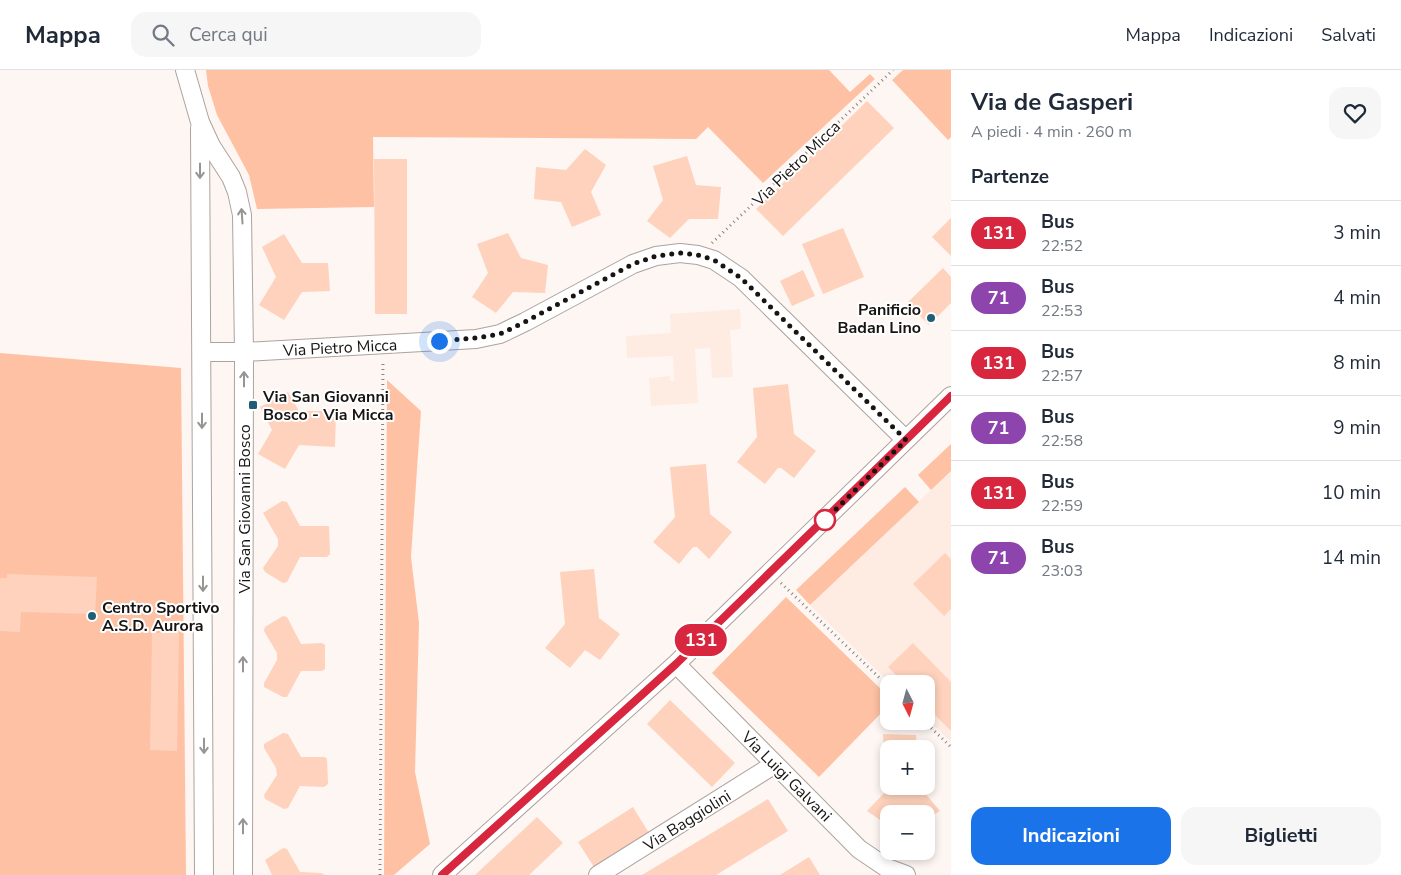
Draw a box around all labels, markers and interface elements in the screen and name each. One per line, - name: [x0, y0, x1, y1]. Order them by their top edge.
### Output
- search box: [131, 12, 481, 57]
- text: Mappa: [25, 19, 101, 51]
- icon: search: [149, 21, 177, 49]
- text: Cerca qui: [189, 22, 268, 48]
- text: Mappa: [1125, 23, 1181, 47]
- text: Indicazioni: [1209, 23, 1293, 47]
- text: Salvati: [1321, 23, 1376, 47]
- text: Via de Gasperi: [971, 86, 1133, 118]
- button: heart: [1329, 87, 1381, 139]
- street label: Via Pietro Micca: [747, 116, 845, 212]
- text: A piedi · 4 min · 260 m: [971, 121, 1132, 143]
- one-way arrow: [196, 163, 205, 179]
- text: Partenze: [971, 164, 1049, 190]
- one-way arrow: [237, 209, 246, 225]
- text: Bus: [1041, 209, 1074, 235]
- text: 3 min: [1333, 220, 1381, 246]
- text: 131: [982, 221, 1015, 245]
- text: 22:52: [1041, 235, 1083, 257]
- text: Bus: [1041, 274, 1074, 300]
- text: 4 min: [1333, 285, 1381, 311]
- text: 71: [988, 286, 1009, 310]
- place label: Panificio Badan Lino: [838, 299, 921, 339]
- text: 22:53: [1041, 300, 1083, 322]
- marker: Panificio Badan Lino: [925, 312, 937, 324]
- your location: [427, 329, 452, 354]
- street label: Via Pietro Micca: [281, 334, 398, 362]
- text: Bus: [1041, 339, 1074, 365]
- text: 8 min: [1333, 350, 1381, 376]
- text: 131: [982, 351, 1015, 375]
- text: 22:57: [1041, 365, 1083, 387]
- one-way arrow: [239, 371, 249, 388]
- place label: Via San Giovanni Bosco - Via Micca: [262, 386, 393, 426]
- marker: Via San Giovanni Bosco - Via Micca: [247, 399, 259, 411]
- text: Bus: [1041, 404, 1074, 430]
- one-way arrow: [197, 412, 207, 429]
- text: 9 min: [1333, 415, 1381, 441]
- text: 71: [988, 416, 1009, 440]
- street label: Via San Giovanni Bosco: [234, 424, 256, 595]
- text: 22:58: [1041, 430, 1083, 452]
- text: Bus: [1041, 469, 1074, 495]
- text: 10 min: [1322, 480, 1381, 506]
- text: 131: [982, 481, 1015, 505]
- text: 22:59: [1041, 495, 1083, 517]
- unlabelled marker: [814, 509, 836, 531]
- text: Bus: [1041, 534, 1074, 560]
- text: 14 min: [1322, 545, 1381, 571]
- text: 71: [988, 546, 1009, 570]
- text: 23:03: [1041, 560, 1083, 582]
- one-way arrow: [198, 575, 208, 591]
- place label: Centro Sportivo A.S.D. Aurora: [102, 597, 220, 637]
- marker: Centro Sportivo A.S.D. Aurora: [86, 610, 98, 622]
- line badge: 131: [672, 624, 730, 656]
- text: 131: [685, 628, 717, 652]
- one-way arrow: [238, 656, 248, 672]
- north arrow: [880, 675, 935, 730]
- map controls: [880, 675, 935, 860]
- street label: Via Luigi Galvani: [735, 726, 836, 827]
- one-way arrow: [199, 738, 209, 754]
- button: +: [880, 740, 935, 795]
- street label: Via Baggiolini: [639, 785, 735, 857]
- button: −: [880, 805, 935, 860]
- button: Indicazioni: [971, 807, 1171, 865]
- button: Biglietti: [1181, 807, 1381, 865]
- one-way arrow: [238, 819, 248, 835]

